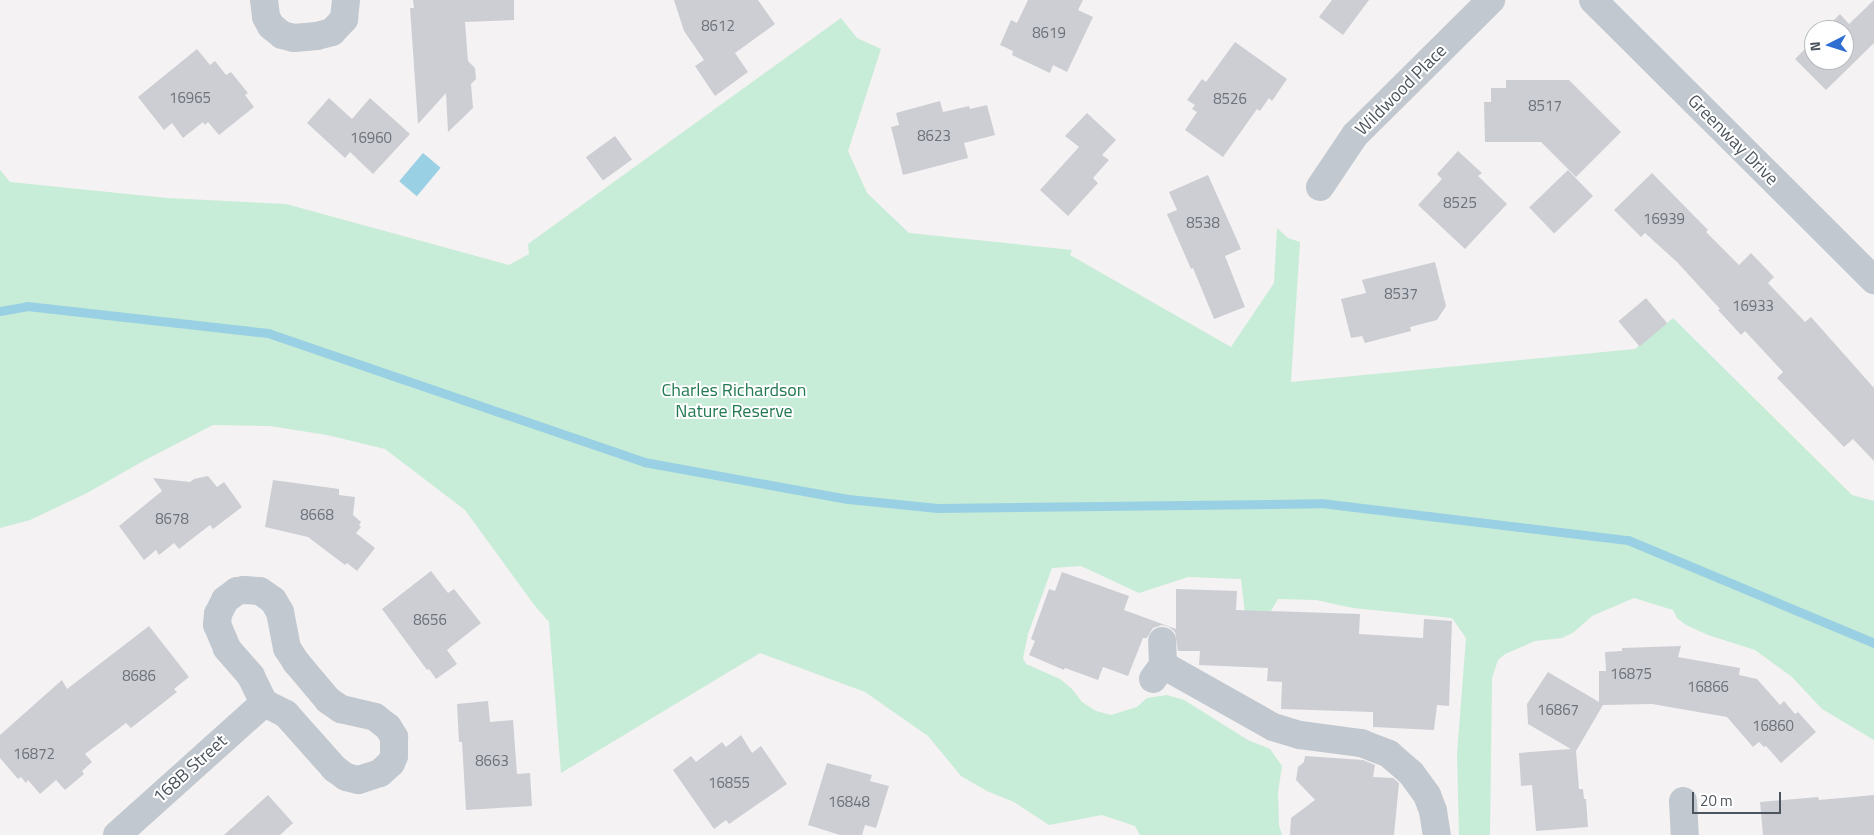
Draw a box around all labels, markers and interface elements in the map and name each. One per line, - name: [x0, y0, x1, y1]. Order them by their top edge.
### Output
- house number: 8612: [701, 17, 735, 35]
- north arrow: [1804, 20, 1854, 70]
- house number: 8619: [1032, 24, 1066, 42]
- street label: Wildwood Place: [1351, 40, 1451, 140]
- text: N: [1804, 41, 1825, 52]
- house number: 16965: [169, 89, 211, 107]
- house number: 8526: [1213, 90, 1247, 108]
- street label: Greenway Drive: [1683, 90, 1783, 190]
- house number: 8517: [1528, 97, 1562, 115]
- house number: 8623: [917, 127, 951, 145]
- house number: 16960: [350, 129, 392, 147]
- house number: 8525: [1443, 194, 1477, 212]
- house number: 16939: [1643, 210, 1685, 228]
- house number: 8538: [1186, 214, 1220, 232]
- house number: 8537: [1384, 285, 1418, 303]
- house number: 16933: [1732, 297, 1774, 315]
- park label: Charles Richardson Nature Reserve: [662, 380, 806, 422]
- house number: 8668: [300, 506, 334, 524]
- house number: 8678: [155, 510, 189, 528]
- house number: 8656: [413, 611, 447, 629]
- house number: 16875: [1610, 665, 1652, 683]
- house number: 8686: [122, 667, 156, 685]
- house number: 16866: [1687, 678, 1729, 696]
- house number: 16867: [1537, 701, 1579, 719]
- house number: 16860: [1752, 717, 1794, 735]
- street label: 168B Street: [149, 730, 231, 808]
- house number: 16872: [13, 745, 55, 763]
- house number: 8663: [475, 752, 509, 770]
- house number: 16855: [708, 774, 750, 792]
- scale bar: [1694, 782, 1783, 814]
- text: 20 m: [1700, 789, 1733, 812]
- house number: 16848: [828, 793, 870, 811]

